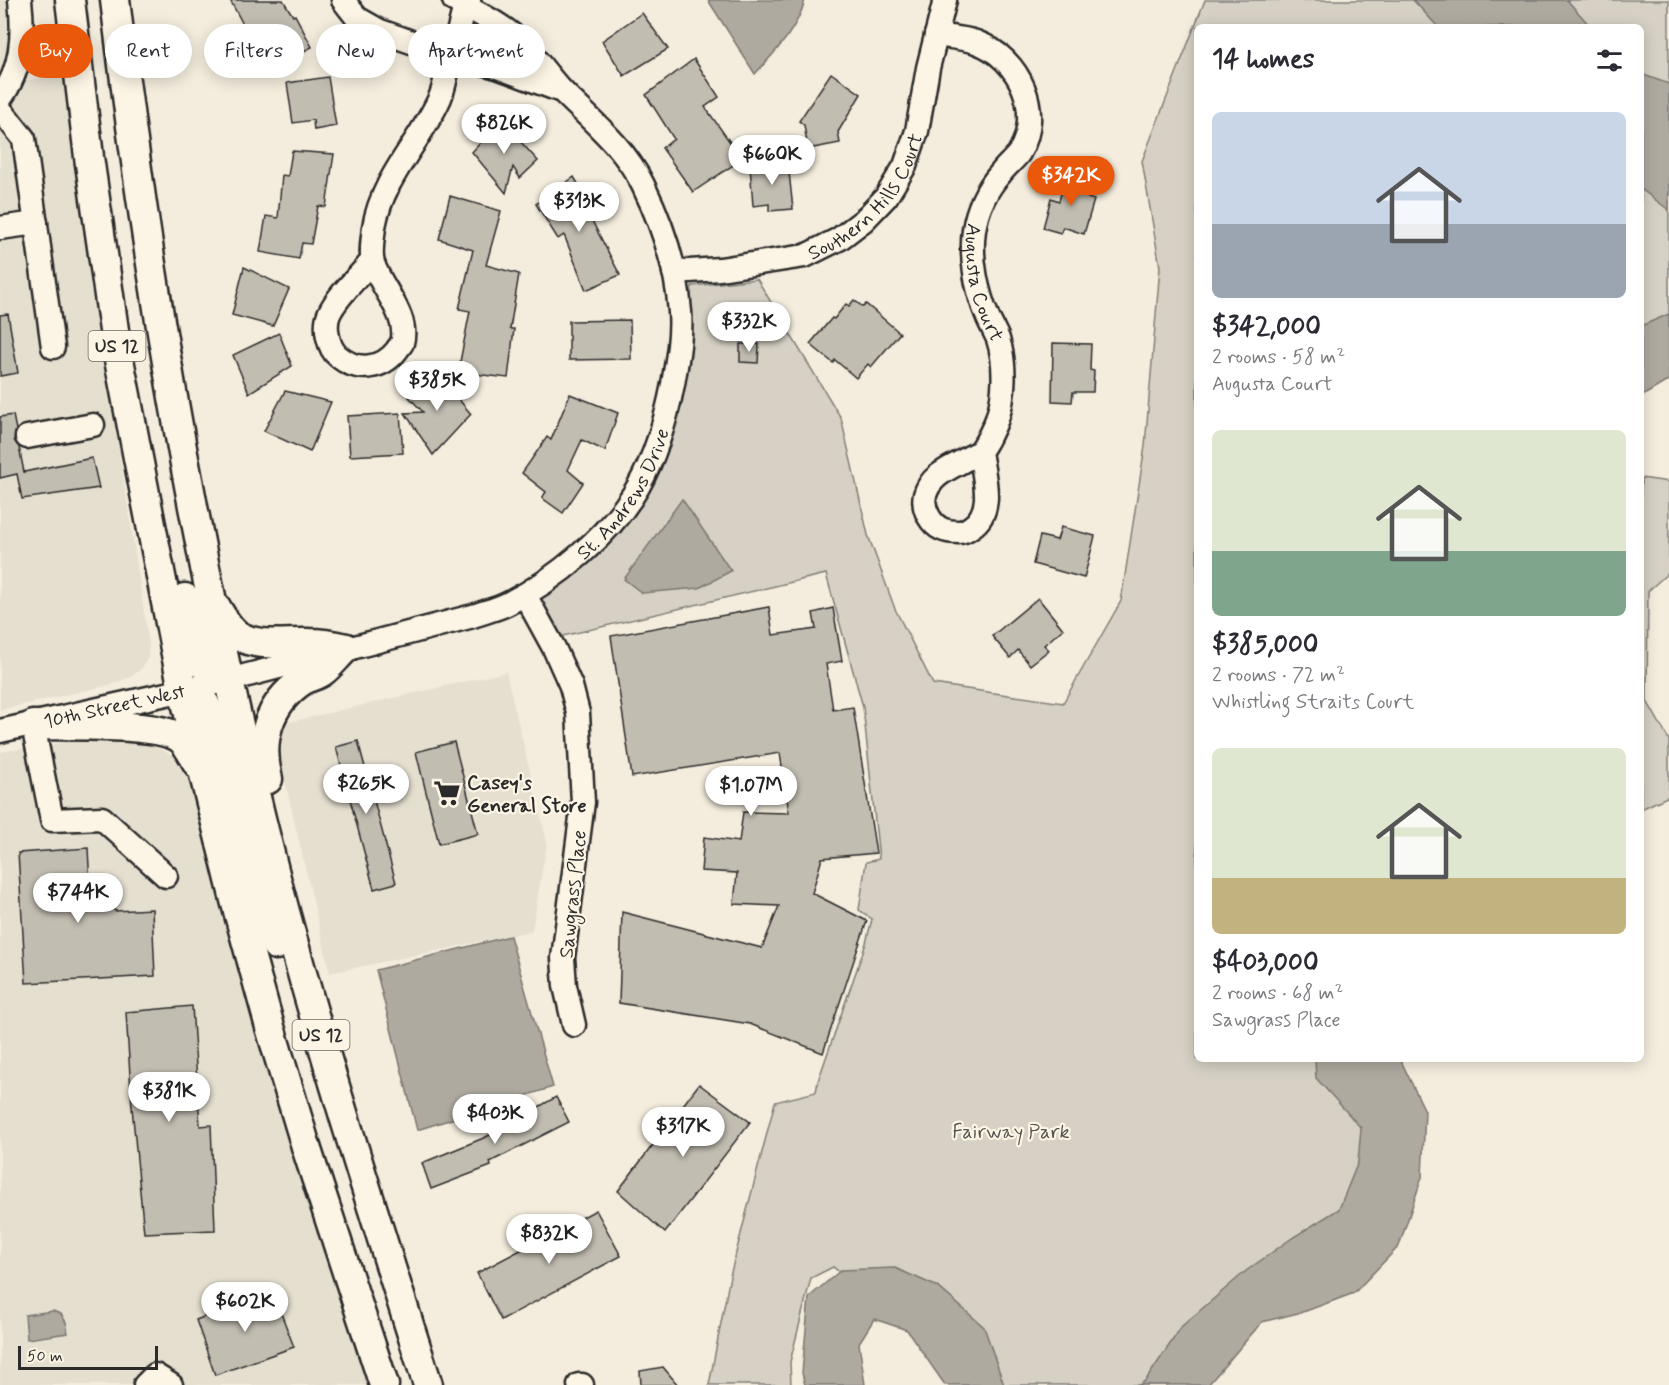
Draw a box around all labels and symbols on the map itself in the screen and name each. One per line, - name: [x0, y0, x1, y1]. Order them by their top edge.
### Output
- pin: $826K: [462, 104, 546, 155]
- street label: Southern Hills Court: [804, 130, 930, 267]
- pin: $660K: [730, 135, 814, 186]
- pin: $342K: [1029, 156, 1113, 207]
- pin: $313K: [537, 182, 621, 233]
- street label: Augusta Court: [958, 222, 1009, 346]
- pin: $332K: [707, 302, 791, 353]
- road number: US 12: [88, 331, 146, 361]
- pin: $385K: [395, 361, 479, 412]
- street label: St. Andrews Drive: [571, 425, 677, 567]
- street label: 10th Street West: [41, 678, 188, 736]
- pin: $265K: [324, 764, 408, 815]
- pin: $1.07M: [702, 766, 800, 817]
- place label: Casey's General Store: [467, 770, 586, 820]
- supermarket icon: Casey's General Store: [432, 778, 462, 808]
- street label: Sawgrass Place: [553, 829, 595, 960]
- pin: $744K: [36, 873, 120, 924]
- road number: US 12: [292, 1020, 350, 1050]
- pin: $381K: [127, 1072, 211, 1123]
- pin: $403K: [453, 1094, 537, 1145]
- pin: $317K: [641, 1107, 725, 1158]
- park label: Fairway Park: [952, 1119, 1070, 1146]
- pin: $832K: [507, 1214, 591, 1265]
- pin: $602K: [203, 1282, 287, 1333]
- scale bar: [18, 1343, 158, 1370]

